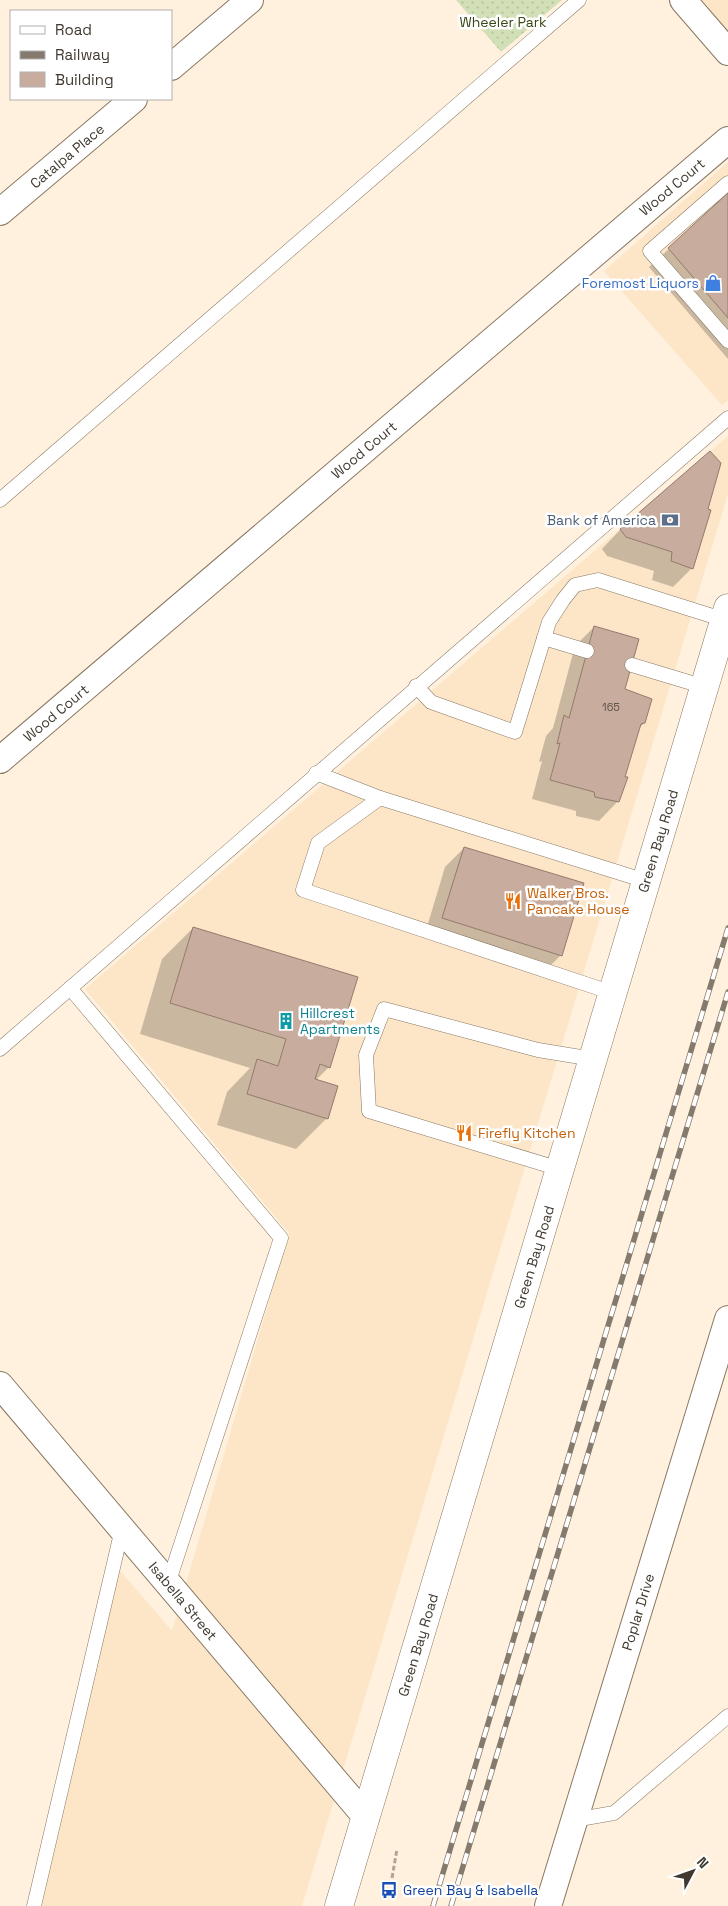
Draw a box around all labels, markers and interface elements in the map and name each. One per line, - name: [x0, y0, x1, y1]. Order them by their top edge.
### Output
- legend: [10, 10, 172, 100]
- park label: Wheeler Park: [459, 13, 547, 31]
- text: Road: [55, 20, 92, 39]
- text: Railway: [55, 45, 110, 64]
- text: Building: [55, 70, 114, 89]
- street label: Catalpa Place: [26, 120, 108, 192]
- street label: Wood Court: [636, 154, 708, 220]
- shop icon: Foremost Liquors: [703, 273, 723, 293]
- place label: Foremost Liquors: [582, 274, 699, 292]
- street label: Wood Court: [328, 417, 400, 483]
- bank icon: Bank of America: [660, 510, 680, 530]
- place label: Bank of America: [547, 511, 656, 529]
- street label: Wood Court: [20, 680, 92, 746]
- house number: 165: [602, 700, 620, 714]
- street label: Green Bay Road: [634, 787, 682, 895]
- place label: Walker Bros. Pancake House: [527, 884, 629, 918]
- restaurant icon: Walker Bros. Pancake House: [503, 891, 523, 911]
- place label: Hillcrest Apartments: [300, 1004, 380, 1038]
- building icon: Hillcrest Apartments: [276, 1011, 296, 1031]
- restaurant icon: Firefly Kitchen: [454, 1123, 474, 1143]
- place label: Firefly Kitchen: [478, 1124, 575, 1142]
- street label: Green Bay Road: [510, 1203, 558, 1311]
- street label: Isabella Street: [145, 1558, 221, 1644]
- street label: Poplar Drive: [618, 1571, 658, 1653]
- street label: Green Bay Road: [394, 1591, 442, 1699]
- north arrow: [668, 1846, 718, 1896]
- text: N: [693, 1853, 713, 1872]
- bus stop icon: Green Bay & Isabella: [379, 1880, 399, 1900]
- place label: Green Bay & Isabella: [403, 1881, 538, 1899]

